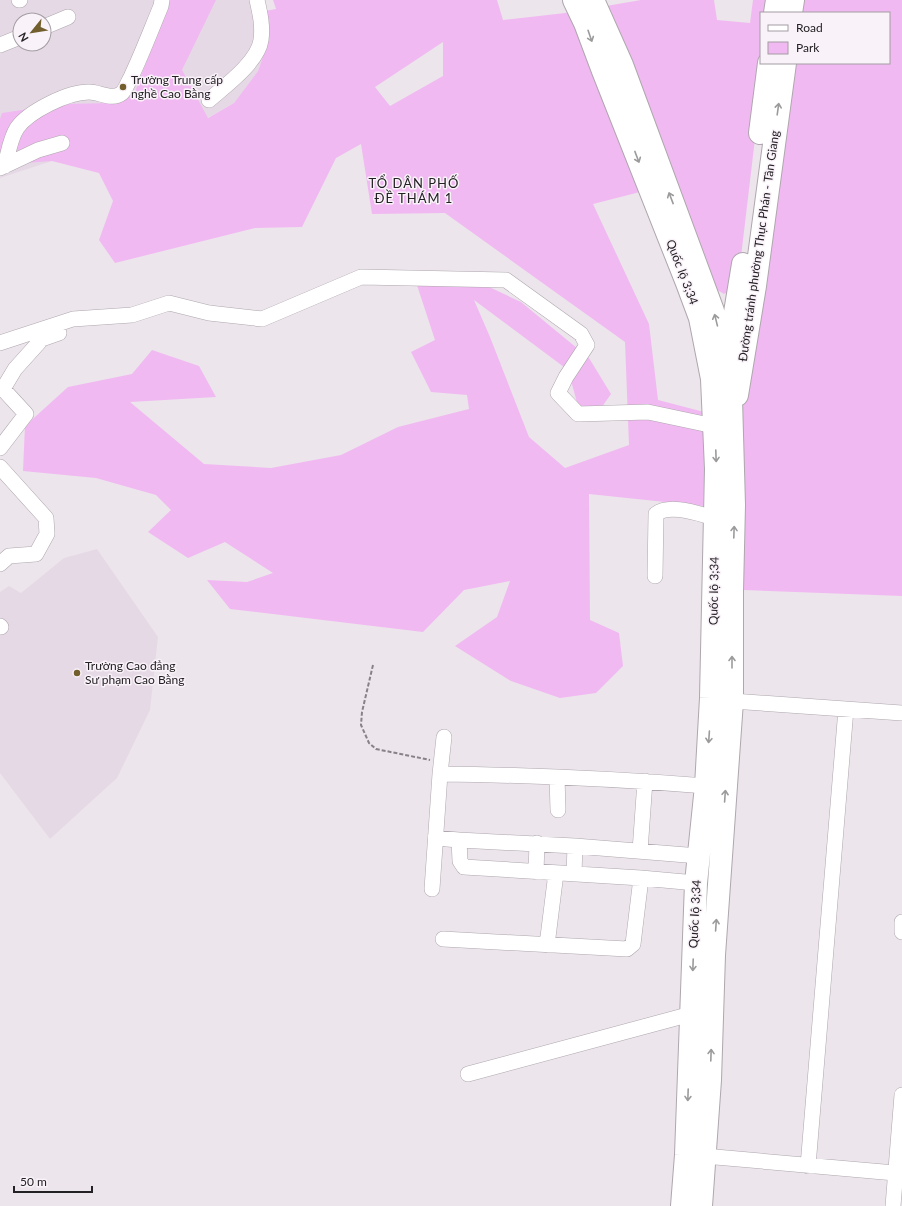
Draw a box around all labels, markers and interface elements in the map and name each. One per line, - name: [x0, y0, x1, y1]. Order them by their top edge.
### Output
- north arrow: [12, 12, 52, 52]
- legend: [760, 12, 890, 64]
- text: Road: [796, 20, 823, 35]
- one-way arrow: [587, 29, 594, 42]
- text: N: [15, 30, 31, 44]
- text: Park: [796, 40, 820, 55]
- place label: Trường Trung cấp nghề Cao Bằng: [131, 72, 223, 101]
- marker: Trường Trung cấp nghề Cao Bằng: [118, 82, 128, 92]
- one-way arrow: [774, 103, 782, 116]
- street label: Đường tránh phường Thục Phán - Tân Giang: [735, 129, 782, 362]
- one-way arrow: [634, 150, 642, 162]
- district label: TỔ DÂN PHỐ ĐỀ THÁM 1: [369, 174, 459, 206]
- one-way arrow: [666, 192, 674, 204]
- street label: Quốc lộ 3;34: [663, 237, 702, 307]
- one-way arrow: [711, 313, 719, 326]
- one-way arrow: [712, 449, 720, 462]
- one-way arrow: [730, 526, 737, 539]
- street label: Quốc lộ 3;34: [705, 557, 722, 625]
- one-way arrow: [728, 656, 736, 669]
- place label: Trường Cao đẳng Sư phạm Cao Bằng: [85, 658, 184, 687]
- marker: Trường Cao đẳng Sư phạm Cao Bằng: [72, 668, 82, 678]
- one-way arrow: [705, 730, 713, 743]
- one-way arrow: [722, 790, 729, 803]
- street label: Quốc lộ 3;34: [685, 879, 704, 949]
- one-way arrow: [712, 919, 719, 932]
- one-way arrow: [689, 958, 697, 971]
- one-way arrow: [707, 1049, 715, 1062]
- one-way arrow: [685, 1088, 692, 1101]
- scale bar: [14, 1168, 92, 1194]
- text: 50 m: [20, 1174, 47, 1189]

